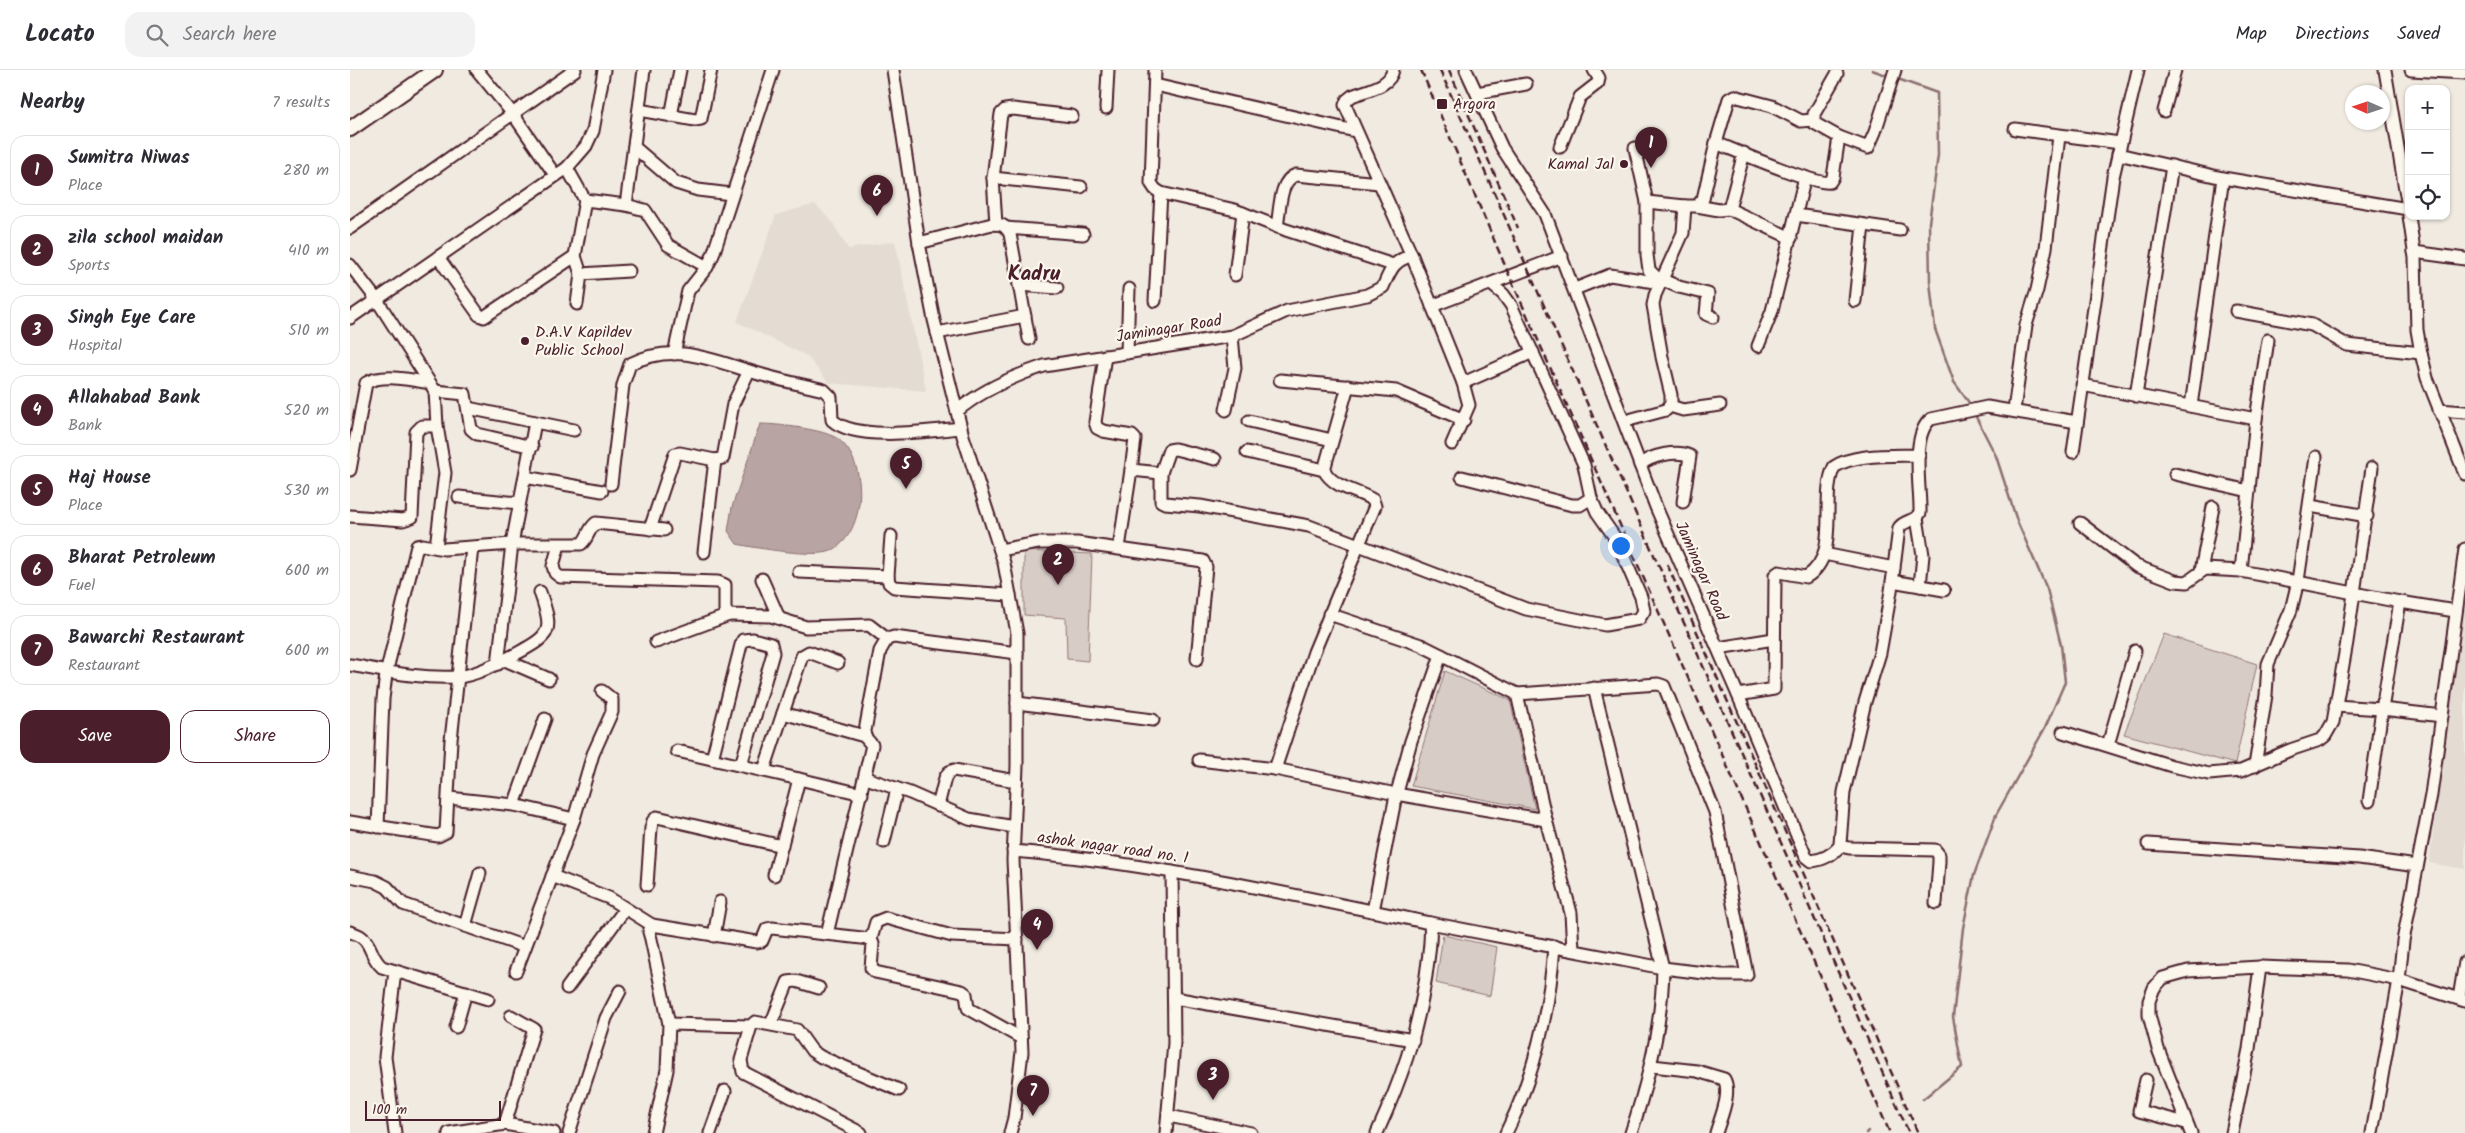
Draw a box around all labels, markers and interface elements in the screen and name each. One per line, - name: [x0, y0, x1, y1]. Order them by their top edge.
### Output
- search box: [125, 12, 475, 57]
- text: Locato: [25, 15, 95, 54]
- text: Search here: [183, 20, 276, 50]
- text: Map: [2235, 20, 2267, 49]
- text: Directions: [2295, 20, 2369, 49]
- text: Saved: [2397, 20, 2440, 49]
- icon: search: [143, 21, 171, 49]
- north arrow: [2345, 85, 2390, 130]
- map controls: [2405, 85, 2450, 220]
- button: +: [2405, 85, 2450, 130]
- text: Nearby: [20, 86, 85, 119]
- text: 7 results: [272, 90, 330, 115]
- place label: Argora: [1453, 92, 1496, 117]
- marker: Argora: [1435, 97, 1449, 111]
- pin: 1: [1635, 127, 1667, 168]
- button: −: [2405, 130, 2450, 175]
- text: Sumitra Niwas: [68, 143, 190, 173]
- place label: Kamal Jal: [1548, 152, 1614, 177]
- text: 1: [35, 158, 39, 183]
- text: 280 m: [283, 158, 329, 183]
- marker: Kamal Jal: [1618, 158, 1630, 170]
- text: Place: [68, 173, 102, 198]
- pin: 6: [861, 175, 893, 216]
- button: locate: [2405, 175, 2450, 220]
- text: zila school maidan: [68, 223, 223, 253]
- text: 2: [32, 238, 42, 263]
- text: 410 m: [288, 238, 329, 263]
- text: Sports: [68, 253, 110, 278]
- district label: Kadru: [1008, 258, 1061, 291]
- text: Singh Eye Care: [68, 303, 196, 333]
- street label: Jaminagar Road: [1114, 308, 1225, 350]
- text: 3: [33, 318, 41, 343]
- text: 510 m: [288, 318, 329, 343]
- place label: D.A.V Kapildev Public School: [535, 320, 632, 363]
- text: Hospital: [68, 333, 122, 358]
- marker: D.A.V Kapildev Public School: [519, 335, 531, 347]
- text: Allahabad Bank: [68, 383, 200, 413]
- text: 4: [33, 398, 41, 423]
- text: 520 m: [284, 398, 329, 423]
- text: Bank: [68, 413, 102, 438]
- pin: 5: [890, 448, 922, 489]
- text: Haj House: [68, 463, 151, 493]
- text: 5: [33, 478, 41, 503]
- text: 530 m: [284, 478, 329, 503]
- text: Place: [68, 493, 102, 518]
- street label: Jaminagar Road: [1668, 517, 1734, 626]
- your location: [1608, 533, 1634, 559]
- text: Bharat Petroleum: [68, 543, 216, 573]
- pin: 2: [1042, 544, 1074, 585]
- text: 6: [33, 558, 41, 583]
- text: 600 m: [285, 558, 329, 583]
- text: Fuel: [68, 573, 95, 598]
- text: Bawarchi Restaurant: [68, 623, 245, 653]
- text: 7: [33, 638, 41, 663]
- text: 600 m: [285, 638, 329, 663]
- text: Restaurant: [68, 653, 140, 678]
- button: Save: [20, 710, 170, 763]
- button: Share: [180, 710, 330, 763]
- street label: ashok nagar road no. 1: [1036, 825, 1190, 871]
- pin: 4: [1021, 909, 1053, 950]
- pin: 3: [1197, 1059, 1229, 1100]
- pin: 7: [1017, 1075, 1049, 1116]
- scale bar: [365, 1098, 501, 1121]
- text: 100 m: [372, 1099, 407, 1121]

